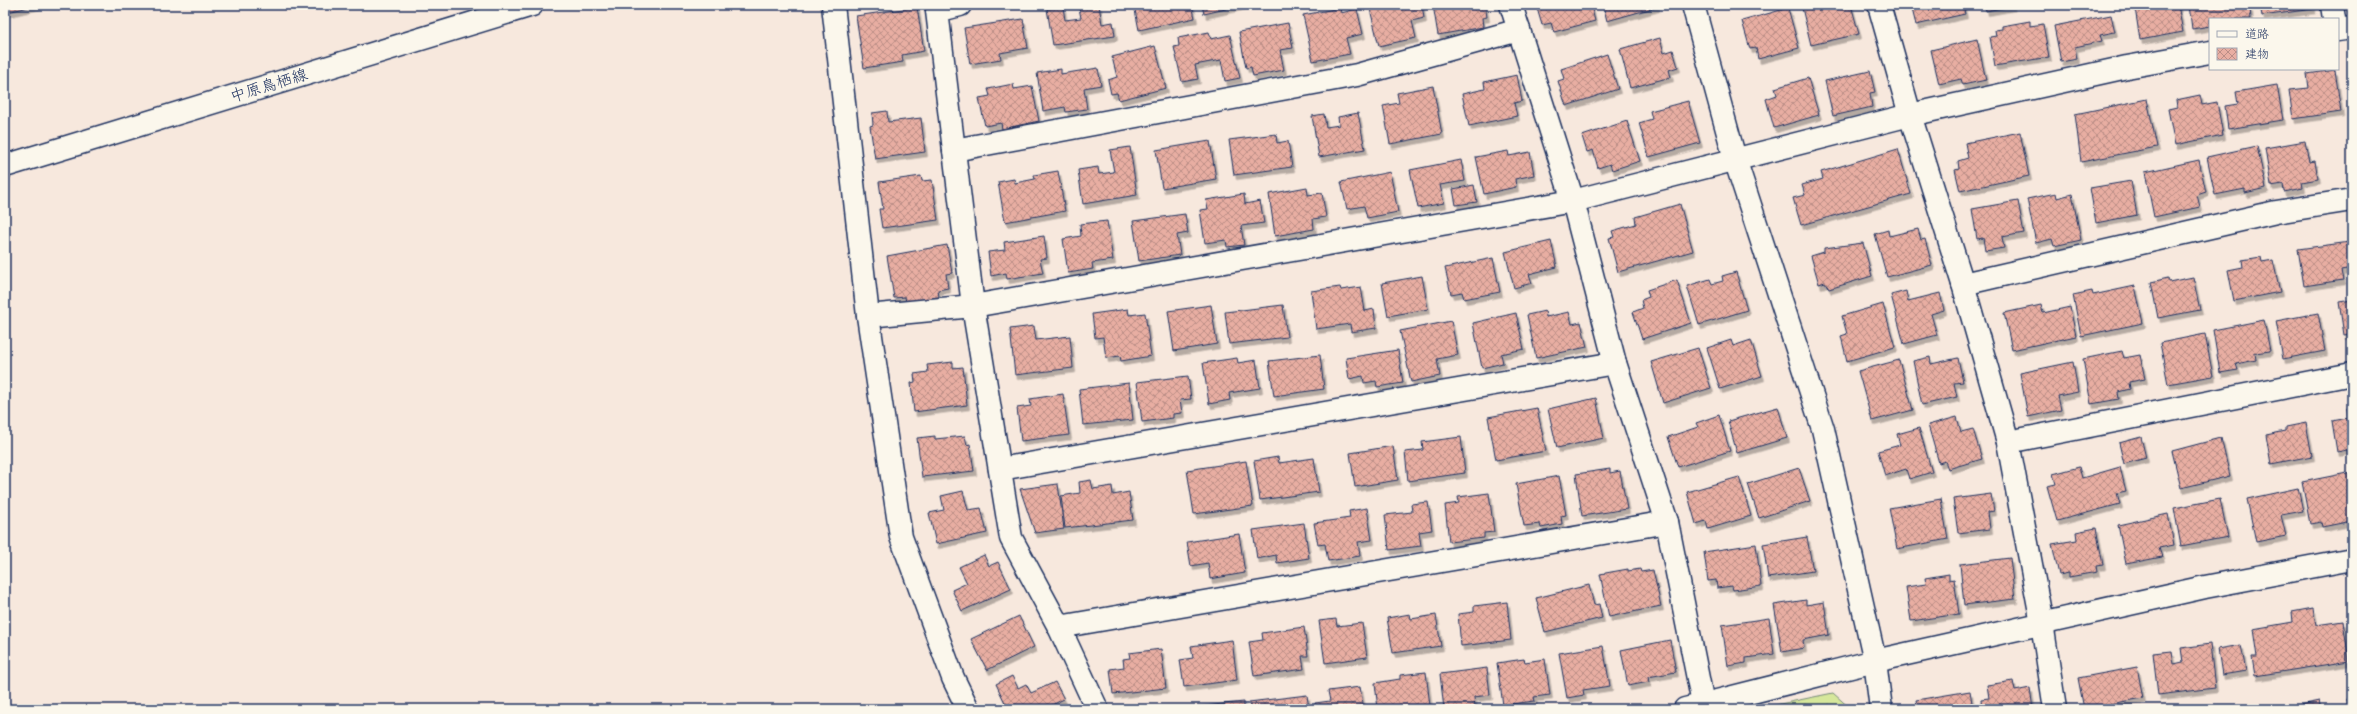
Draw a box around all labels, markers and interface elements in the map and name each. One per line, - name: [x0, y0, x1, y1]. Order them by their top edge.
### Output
- legend: [2209, 18, 2339, 70]
- text: 道路: [2245, 27, 2269, 43]
- text: 建物: [2245, 47, 2269, 63]
- street label: 中原鳥栖線: [228, 64, 310, 108]

